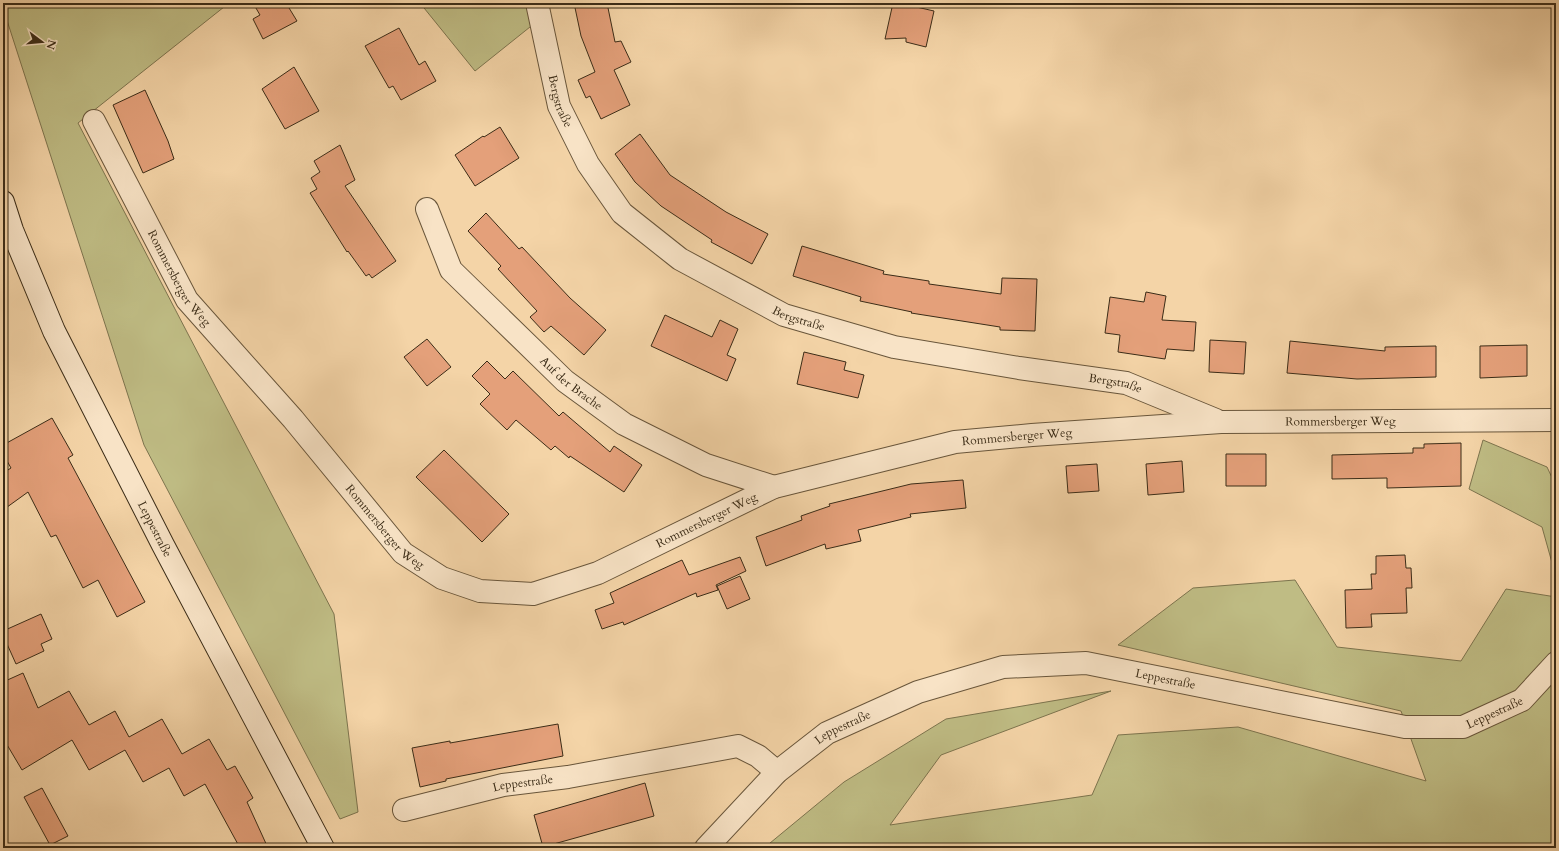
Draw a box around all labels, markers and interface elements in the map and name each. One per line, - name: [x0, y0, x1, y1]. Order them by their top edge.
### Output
- north arrow: [22, 22, 62, 62]
- text: N: [42, 38, 60, 52]
- street label: Bergstraße: [545, 73, 576, 130]
- street label: Rommersberger Weg: [144, 227, 215, 330]
- street label: Bergstraße: [769, 302, 827, 335]
- street label: Auf der Brache: [536, 353, 606, 414]
- street label: Bergstraße: [1088, 370, 1145, 397]
- street label: Rommersberger Weg: [1285, 413, 1396, 430]
- street label: Rommersberger Weg: [961, 424, 1073, 449]
- street label: Rommersberger Weg: [342, 481, 428, 573]
- street label: Rommersberger Weg: [653, 488, 760, 551]
- street label: Leppestraße: [134, 498, 176, 560]
- street label: Leppestraße: [1134, 665, 1197, 693]
- street label: Leppestraße: [1464, 693, 1526, 733]
- street label: Leppestraße: [811, 706, 873, 748]
- street label: Leppestraße: [491, 771, 554, 795]

